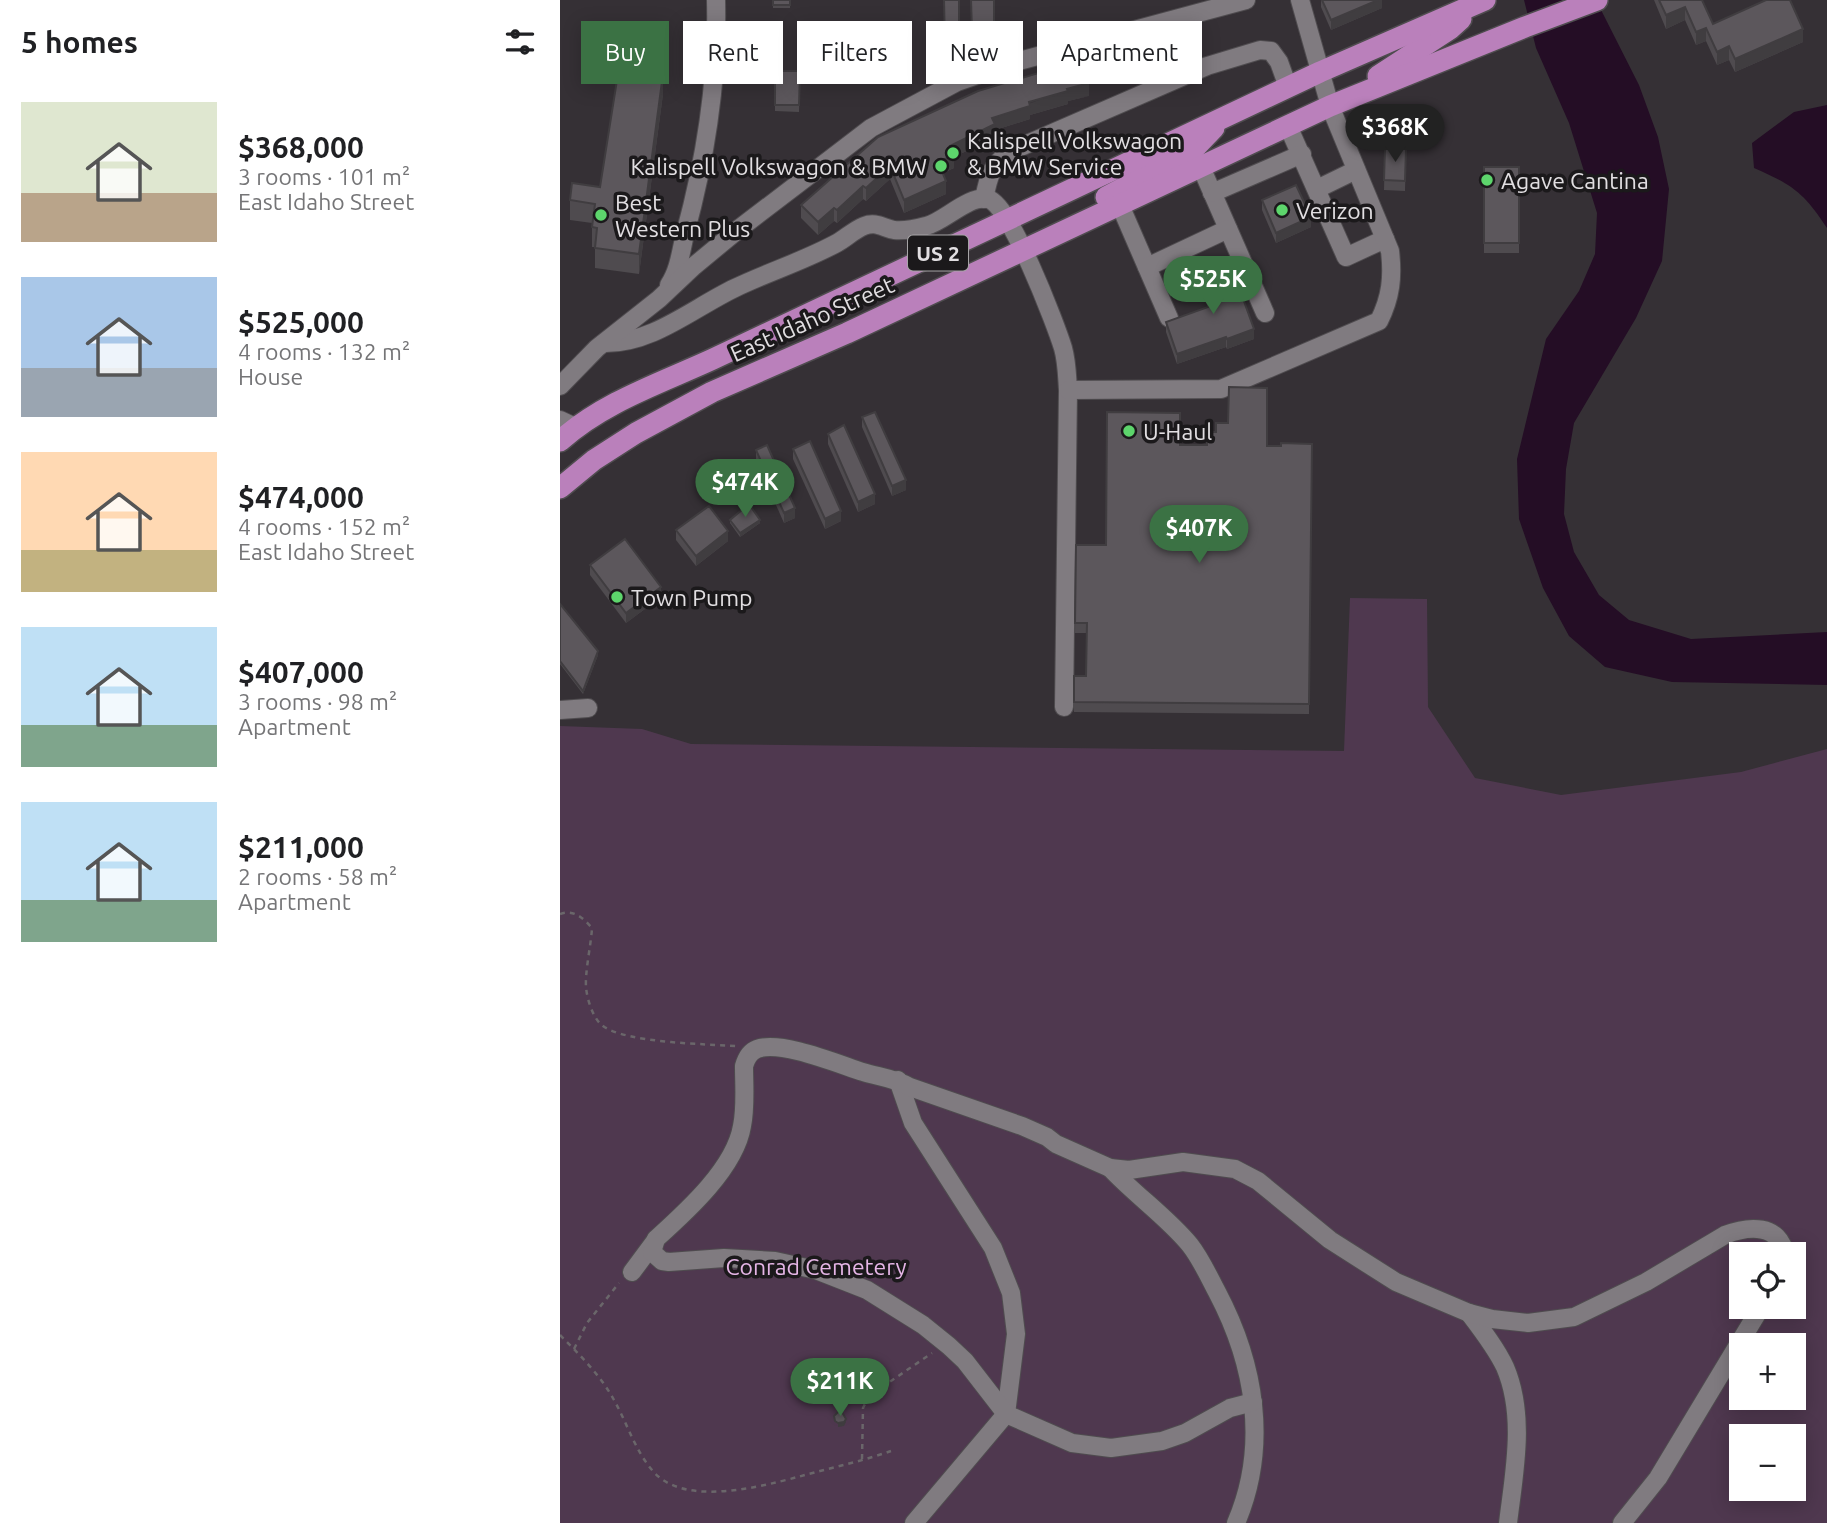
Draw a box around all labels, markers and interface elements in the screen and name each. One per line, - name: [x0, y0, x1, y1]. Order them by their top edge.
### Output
- chip: Buy: [581, 21, 669, 84]
- chip: Rent: [683, 21, 783, 84]
- chip: Filters: [797, 21, 912, 84]
- chip: New: [926, 21, 1023, 84]
- chip: Apartment: [1037, 21, 1202, 84]
- icon: filters: [501, 23, 539, 61]
- text: 5 homes: [21, 25, 138, 59]
- pin: $368K: [1346, 104, 1444, 164]
- text: $368K: [1361, 114, 1429, 139]
- place label: Kalispell Volkswagon & BMW Service: [967, 128, 1182, 179]
- icon: home: [77, 130, 161, 214]
- text: $368,000: [238, 130, 364, 164]
- marker: Kalispell Volkswagon & BMW Service: [945, 145, 961, 161]
- place label: Kalispell Volkswagon & BMW: [630, 154, 927, 179]
- marker: Kalispell Volkswagon & BMW: [933, 158, 949, 174]
- text: 3 rooms · 101 m²: [238, 164, 410, 189]
- place label: Agave Cantina: [1501, 168, 1649, 193]
- marker: Agave Cantina: [1479, 172, 1495, 188]
- text: East Idaho Street: [238, 189, 414, 214]
- place label: Best Western Plus: [615, 190, 750, 241]
- place label: Verizon: [1296, 198, 1374, 223]
- marker: Verizon: [1274, 202, 1290, 218]
- marker: Best Western Plus: [593, 207, 609, 223]
- road number: US 2: [908, 236, 968, 270]
- pin: $525K: [1164, 256, 1262, 316]
- text: $525K: [1179, 266, 1247, 291]
- street label: East Idaho Street: [726, 272, 898, 366]
- icon: home: [77, 305, 161, 389]
- text: $525,000: [238, 305, 364, 339]
- text: 4 rooms · 132 m²: [238, 339, 410, 364]
- text: House: [238, 364, 303, 389]
- place label: U-Haul: [1143, 419, 1212, 444]
- marker: U-Haul: [1121, 423, 1137, 439]
- pin: $474K: [696, 460, 794, 519]
- text: $474K: [711, 469, 779, 494]
- icon: home: [77, 480, 161, 564]
- text: $474,000: [238, 480, 364, 514]
- pin: $407K: [1150, 505, 1248, 565]
- text: 4 rooms · 152 m²: [238, 514, 410, 539]
- text: $407K: [1165, 515, 1233, 540]
- text: East Idaho Street: [238, 539, 414, 564]
- place label: Town Pump: [631, 585, 753, 610]
- marker: Town Pump: [609, 589, 625, 605]
- icon: home: [77, 655, 161, 739]
- text: $407,000: [238, 655, 364, 689]
- text: 3 rooms · 98 m²: [238, 689, 397, 714]
- text: Apartment: [238, 714, 351, 739]
- icon: home: [77, 830, 161, 914]
- text: $211,000: [238, 830, 364, 864]
- text: 2 rooms · 58 m²: [238, 864, 397, 889]
- text: Apartment: [238, 889, 351, 914]
- map controls: [1729, 1242, 1806, 1501]
- button: locate: [1729, 1242, 1806, 1319]
- park label: Conrad Cemetery: [725, 1254, 907, 1279]
- button: +: [1729, 1333, 1806, 1410]
- pin: $211K: [791, 1358, 889, 1418]
- text: $211K: [806, 1368, 874, 1393]
- button: −: [1729, 1424, 1806, 1501]

